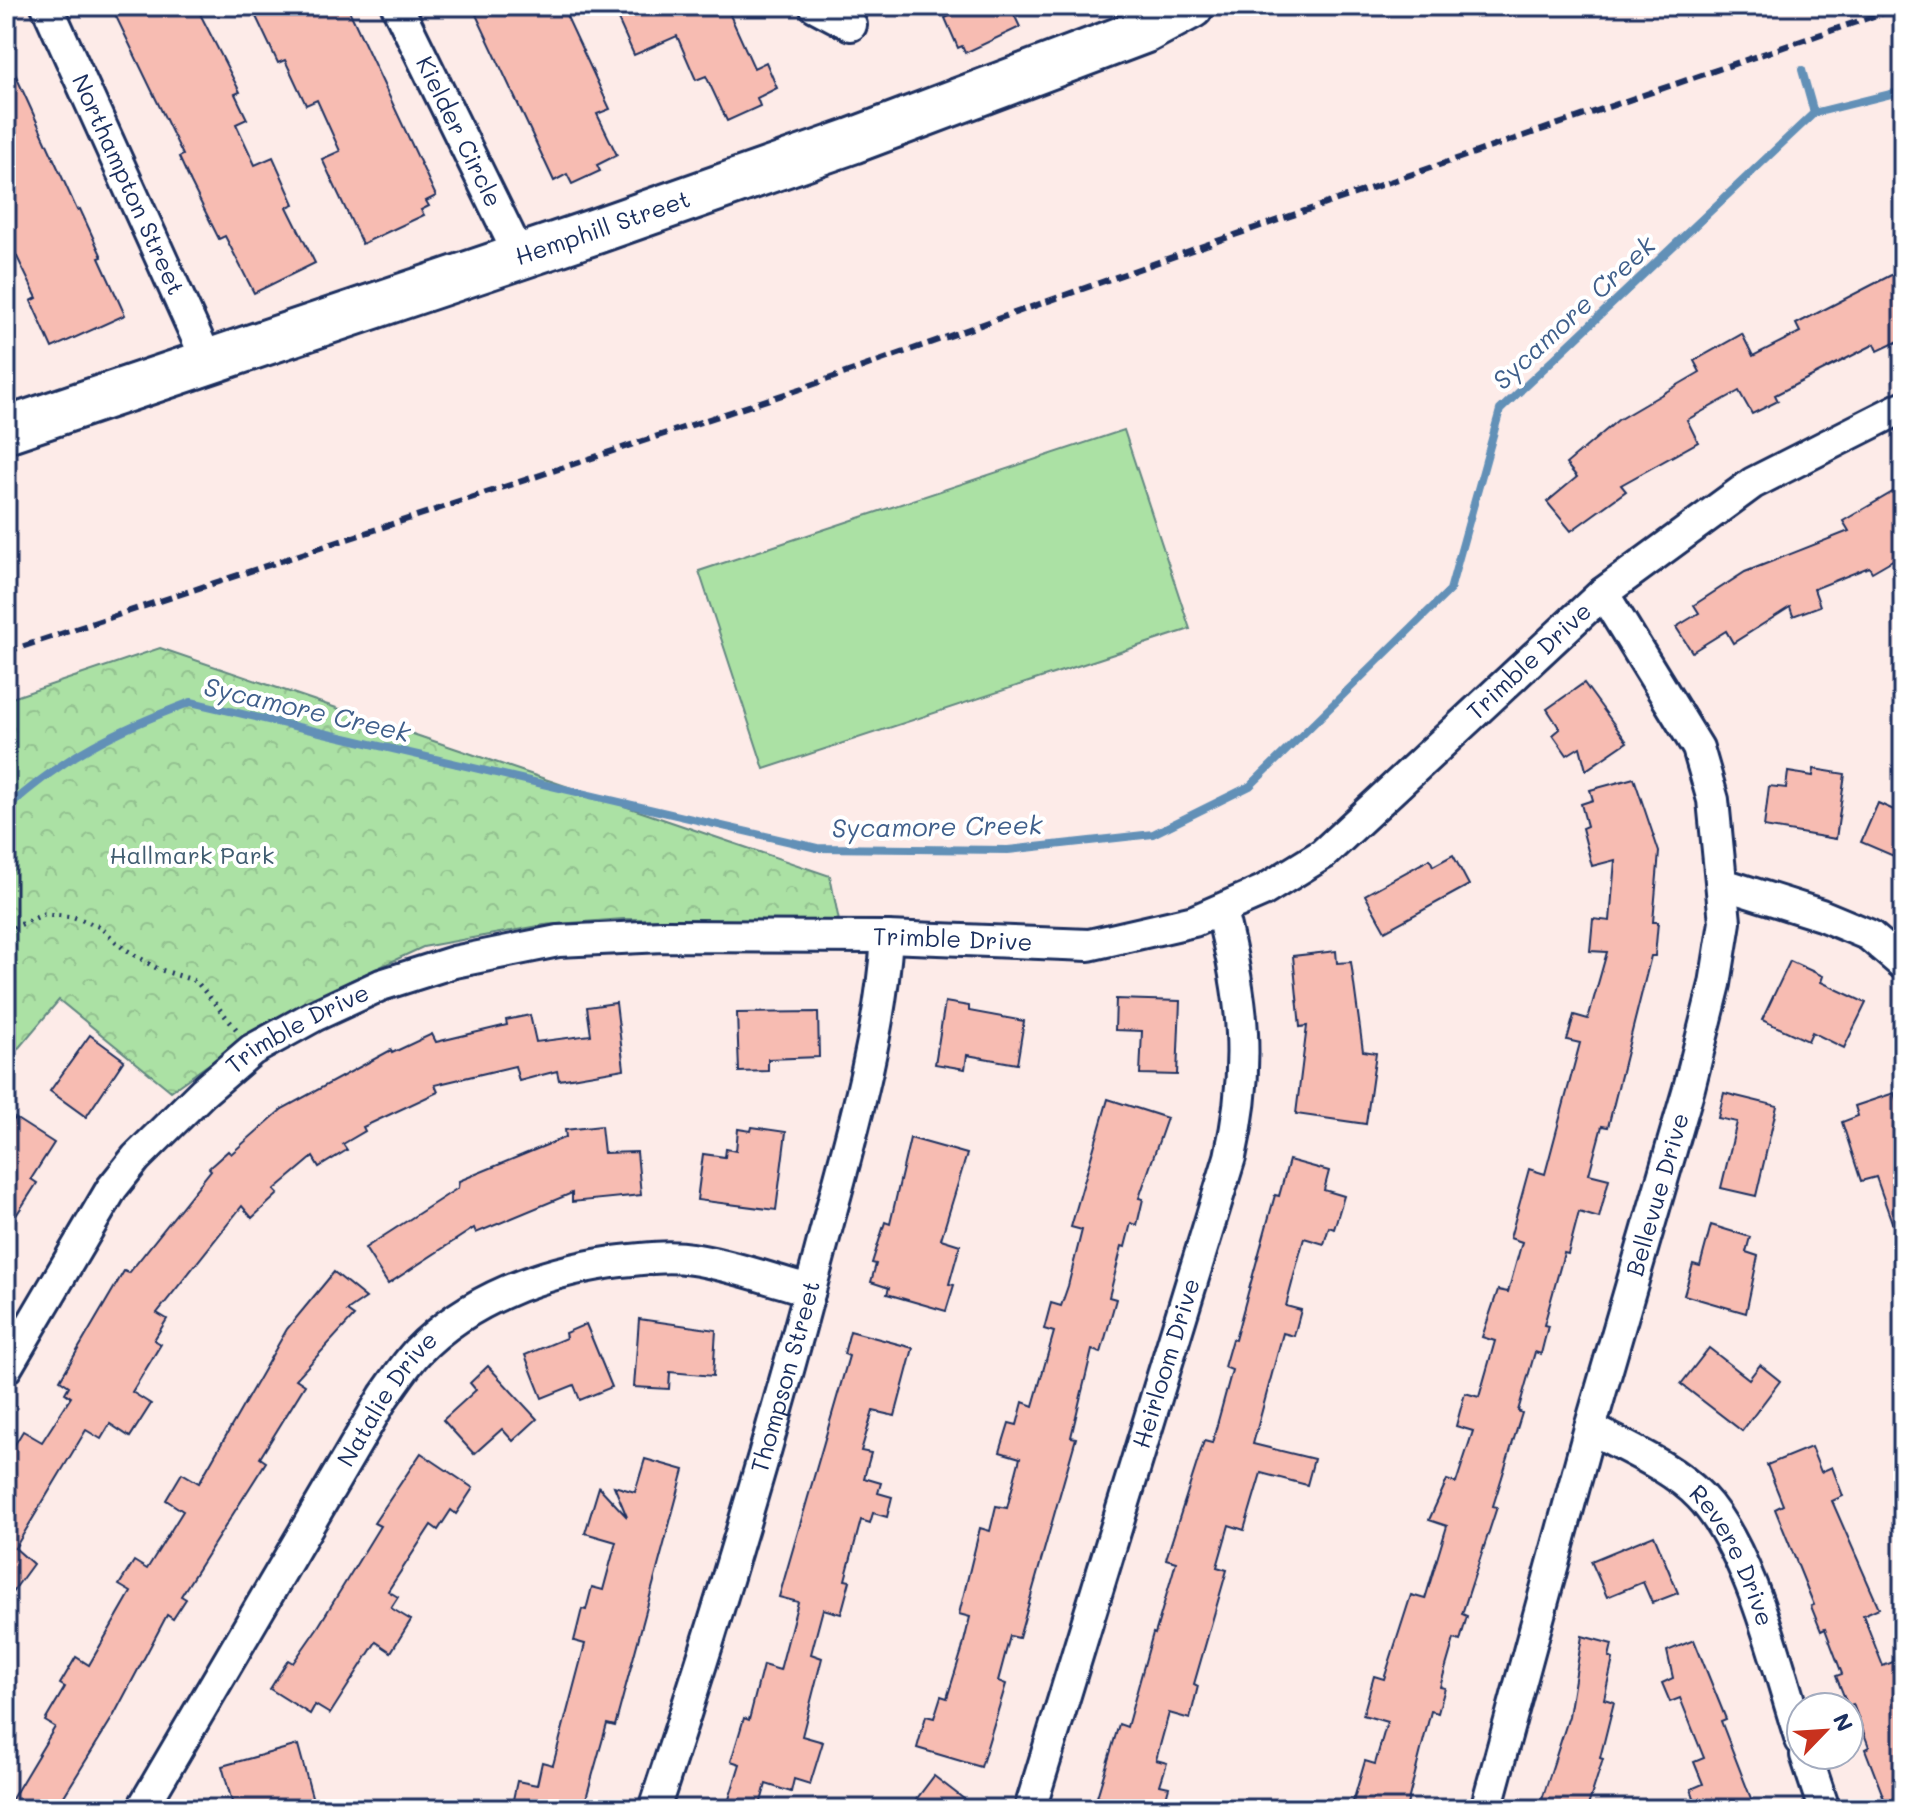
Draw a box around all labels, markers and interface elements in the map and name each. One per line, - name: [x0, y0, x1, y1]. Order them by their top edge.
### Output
- street label: Kielder Circle: [410, 50, 510, 212]
- street label: Northampton Street: [66, 69, 193, 299]
- street label: Hemphill Street: [511, 182, 694, 271]
- water label: Sycamore Creek: [1485, 227, 1663, 397]
- street label: Trimble Drive: [1460, 595, 1597, 726]
- water label: Sycamore Creek: [201, 669, 415, 750]
- water label: Sycamore Creek: [831, 807, 1044, 845]
- park label: Hallmark Park: [109, 839, 275, 870]
- street label: Trimble Drive: [873, 920, 1033, 957]
- street label: Trimble Drive: [219, 976, 373, 1080]
- street label: Bellevue Drive: [1618, 1109, 1695, 1279]
- street label: Heirloom Drive: [1125, 1274, 1206, 1452]
- street label: Thompson Street: [743, 1277, 826, 1476]
- street label: Natalie Drive: [329, 1323, 443, 1472]
- street label: Revere Drive: [1683, 1477, 1782, 1630]
- north arrow: [1785, 1691, 1865, 1771]
- text: N: [1827, 1709, 1860, 1736]

